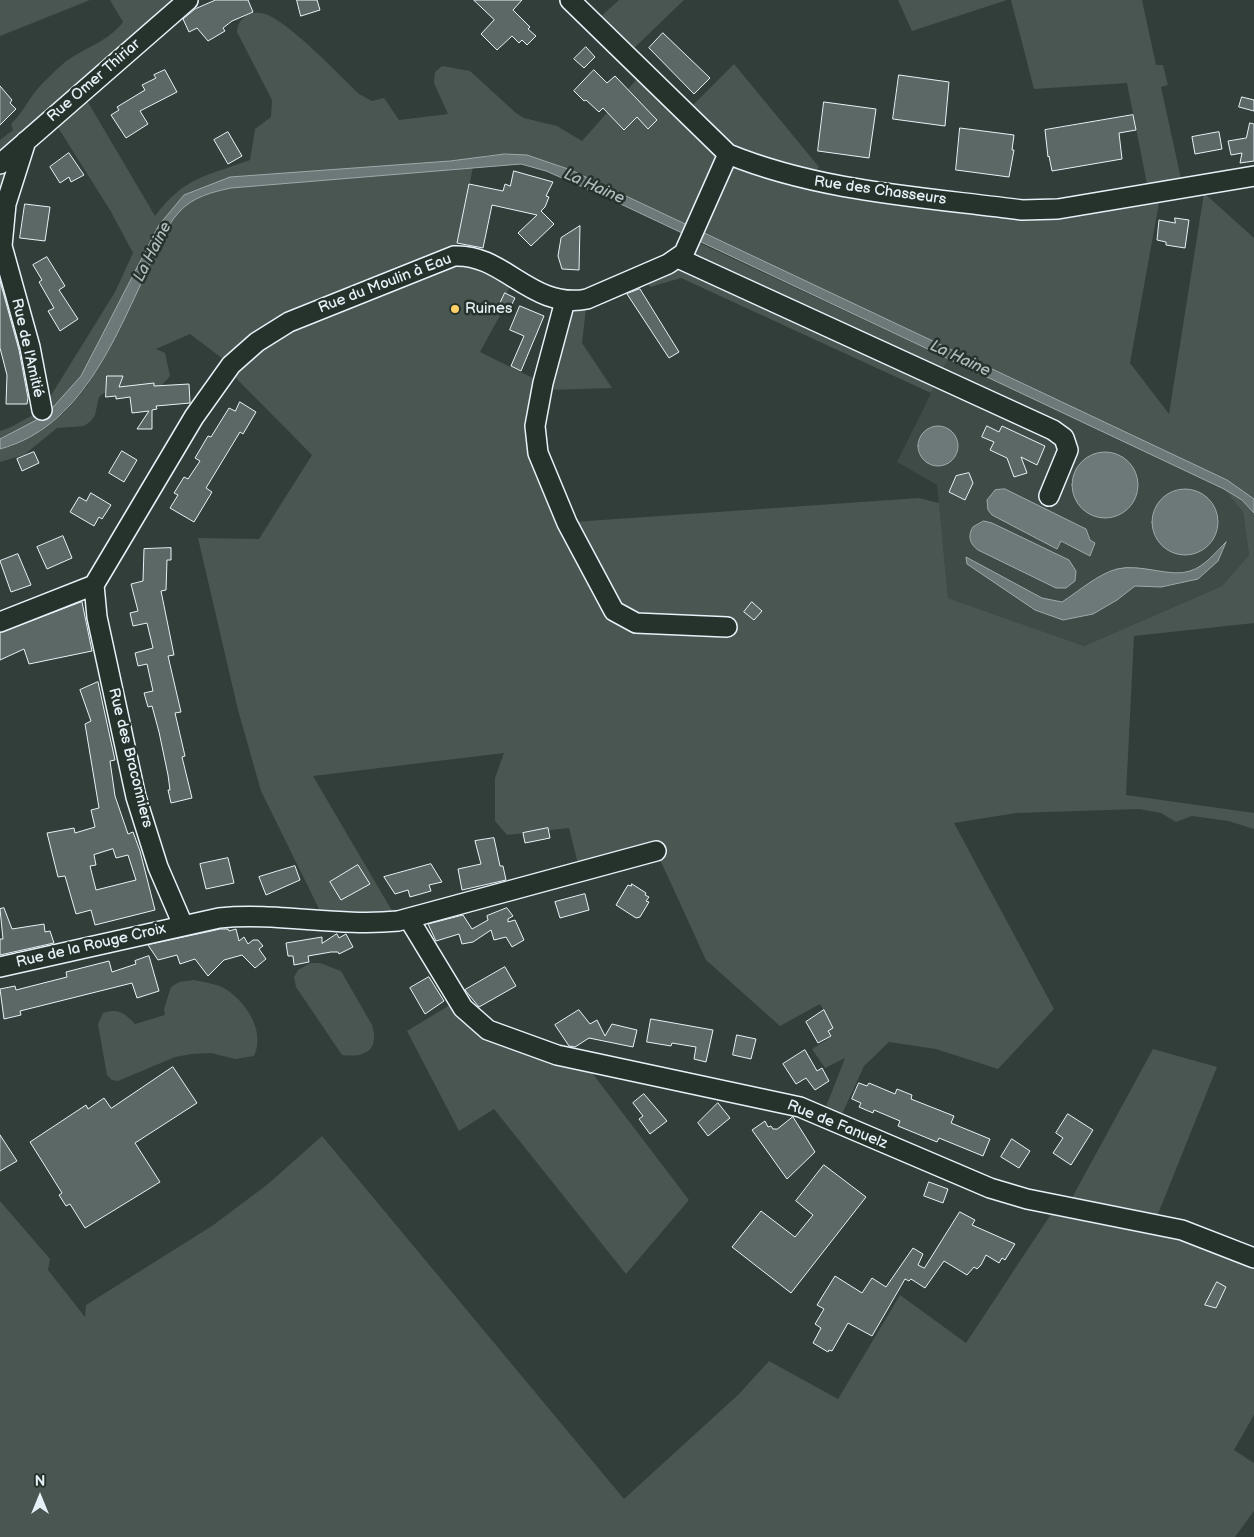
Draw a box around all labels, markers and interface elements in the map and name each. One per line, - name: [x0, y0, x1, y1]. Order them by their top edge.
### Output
- street label: Rue Omer Thiriar: [44, 36, 144, 126]
- water label: La Haine: [561, 165, 627, 209]
- street label: Rue des Chasseurs: [813, 173, 947, 209]
- water label: La Haine: [130, 219, 176, 285]
- street label: Rue du Moulin à Eau: [316, 250, 454, 318]
- street label: Rue de l'Amitié: [7, 297, 47, 399]
- place label: Ruines: [465, 300, 512, 318]
- marker: Ruines: [449, 303, 461, 315]
- water label: La Haine: [927, 337, 993, 381]
- street label: Rue des Braconniers: [104, 686, 156, 830]
- street label: Rue de la Rouge Croix: [14, 920, 168, 972]
- street label: Rue de Fanuelz: [784, 1097, 890, 1153]
- north arrow: [15, 1472, 65, 1522]
- text: N: [35, 1473, 45, 1490]

